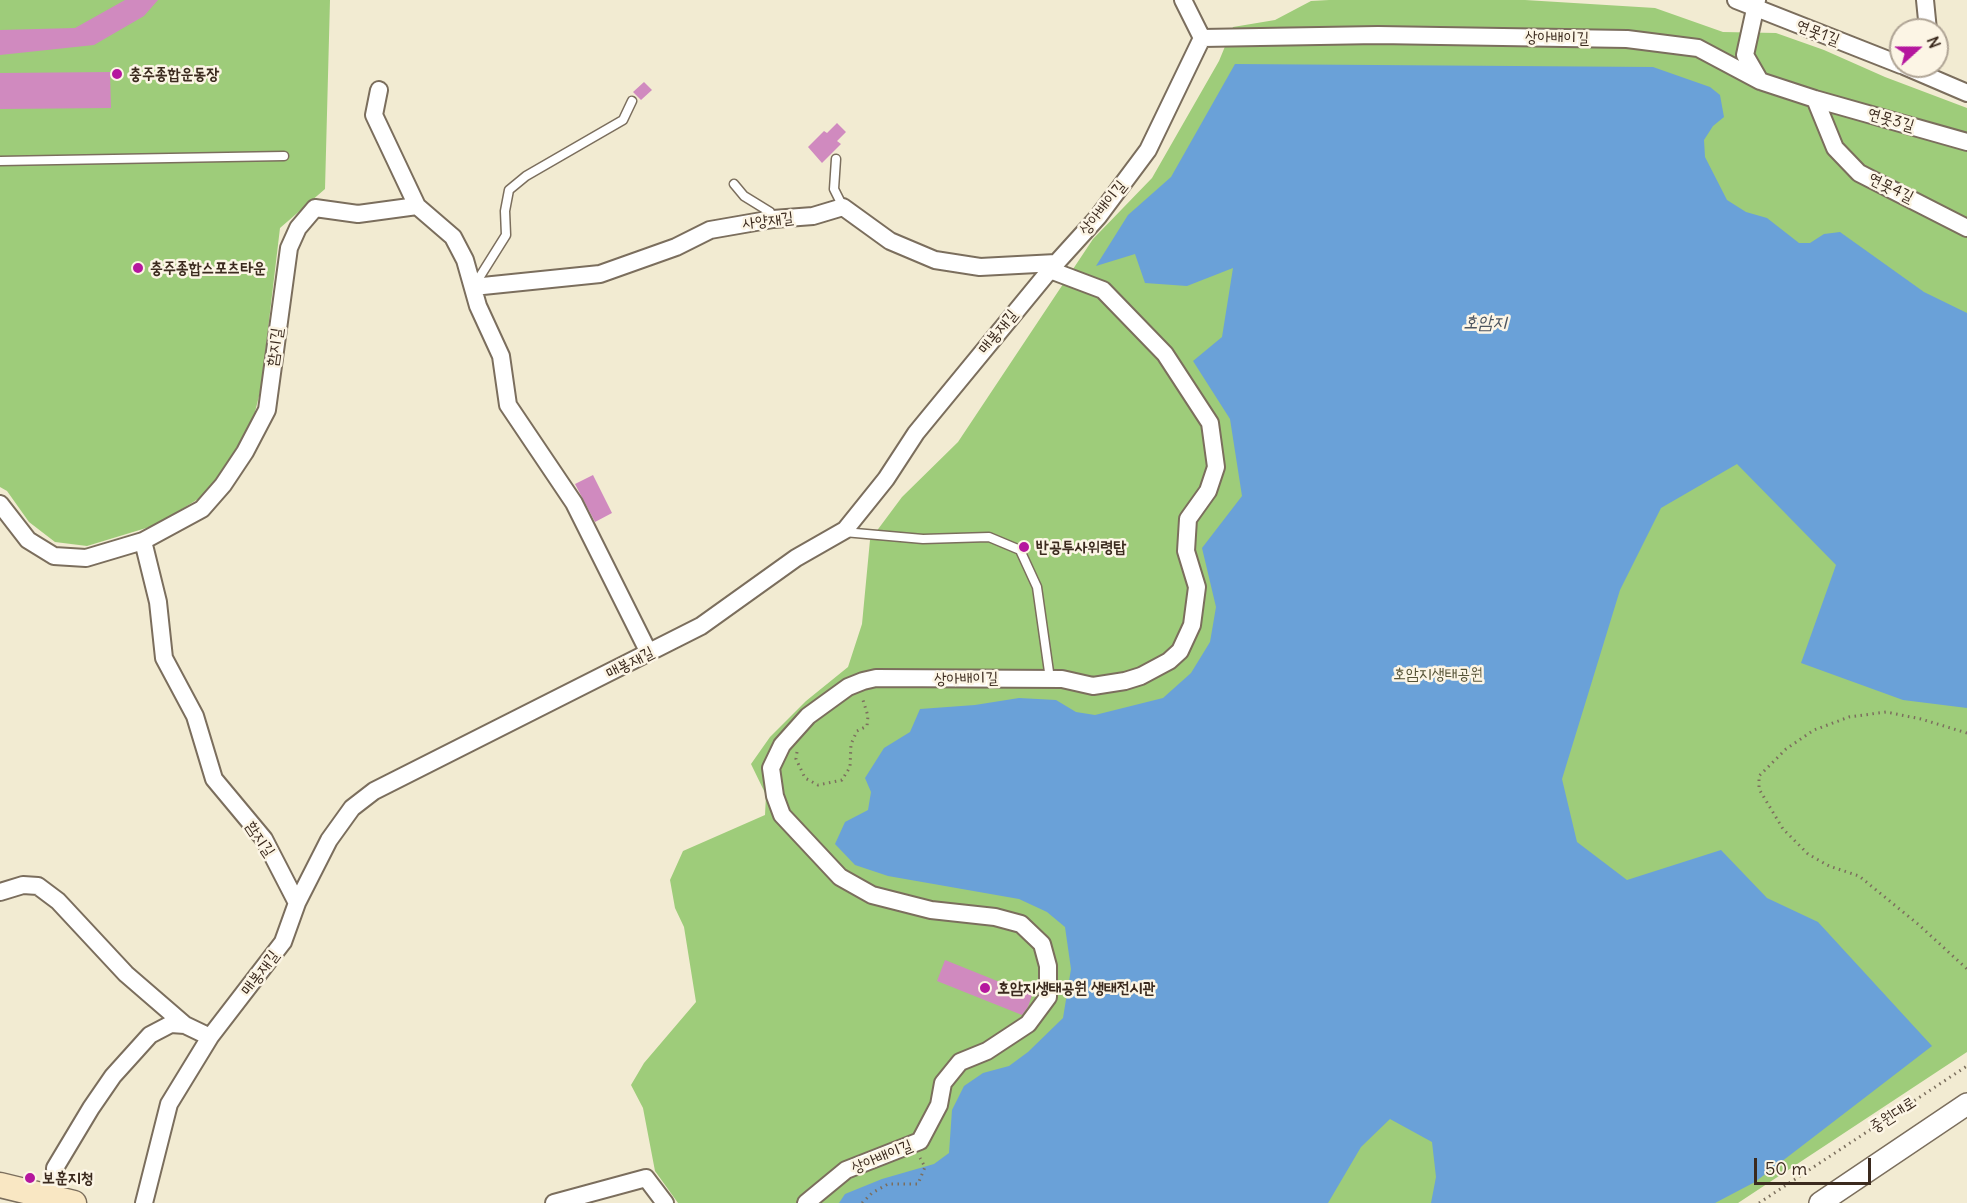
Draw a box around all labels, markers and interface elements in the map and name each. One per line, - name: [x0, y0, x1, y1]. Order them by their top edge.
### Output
- street label: 연못1길: [1794, 16, 1842, 50]
- north arrow: [1889, 18, 1949, 78]
- street label: 상아배이길: [1525, 28, 1589, 48]
- text: N: [1923, 34, 1945, 51]
- place label: 충주종합운동장: [129, 64, 219, 84]
- marker: 충주종합운동장: [110, 67, 124, 81]
- street label: 연못3길: [1865, 104, 1917, 136]
- street label: 연못4길: [1865, 169, 1917, 207]
- street label: 상아배이길: [1075, 177, 1131, 239]
- street label: 사양재길: [741, 208, 795, 234]
- place label: 충주종합스포츠타운: [150, 258, 266, 278]
- marker: 충주종합스포츠타운: [131, 261, 145, 275]
- street label: 매봉재길: [974, 306, 1022, 358]
- water label: 호암지: [1463, 312, 1507, 334]
- street label: 함지길: [263, 327, 287, 367]
- place label: 반공투사위령탑: [1036, 537, 1126, 557]
- marker: 반공투사위령탑: [1017, 540, 1031, 554]
- street label: 매봉재길: [603, 643, 657, 683]
- park label: 호암지생태공원: [1393, 664, 1483, 684]
- street label: 상아배이길: [934, 669, 998, 689]
- street label: 함지길: [241, 818, 279, 860]
- street label: 매봉재길: [237, 947, 283, 999]
- place label: 호암지생태공원 생태전시관: [997, 978, 1155, 998]
- marker: 호암지생태공원 생태전시관: [978, 981, 992, 995]
- street label: 중원대로: [1866, 1093, 1920, 1137]
- street label: 상아배이길: [849, 1136, 915, 1178]
- scale bar: [1757, 1146, 1874, 1184]
- text: 50 m: [1765, 1157, 1807, 1180]
- place label: 보훈지청: [42, 1168, 94, 1188]
- marker: 보훈지청: [23, 1171, 37, 1185]

